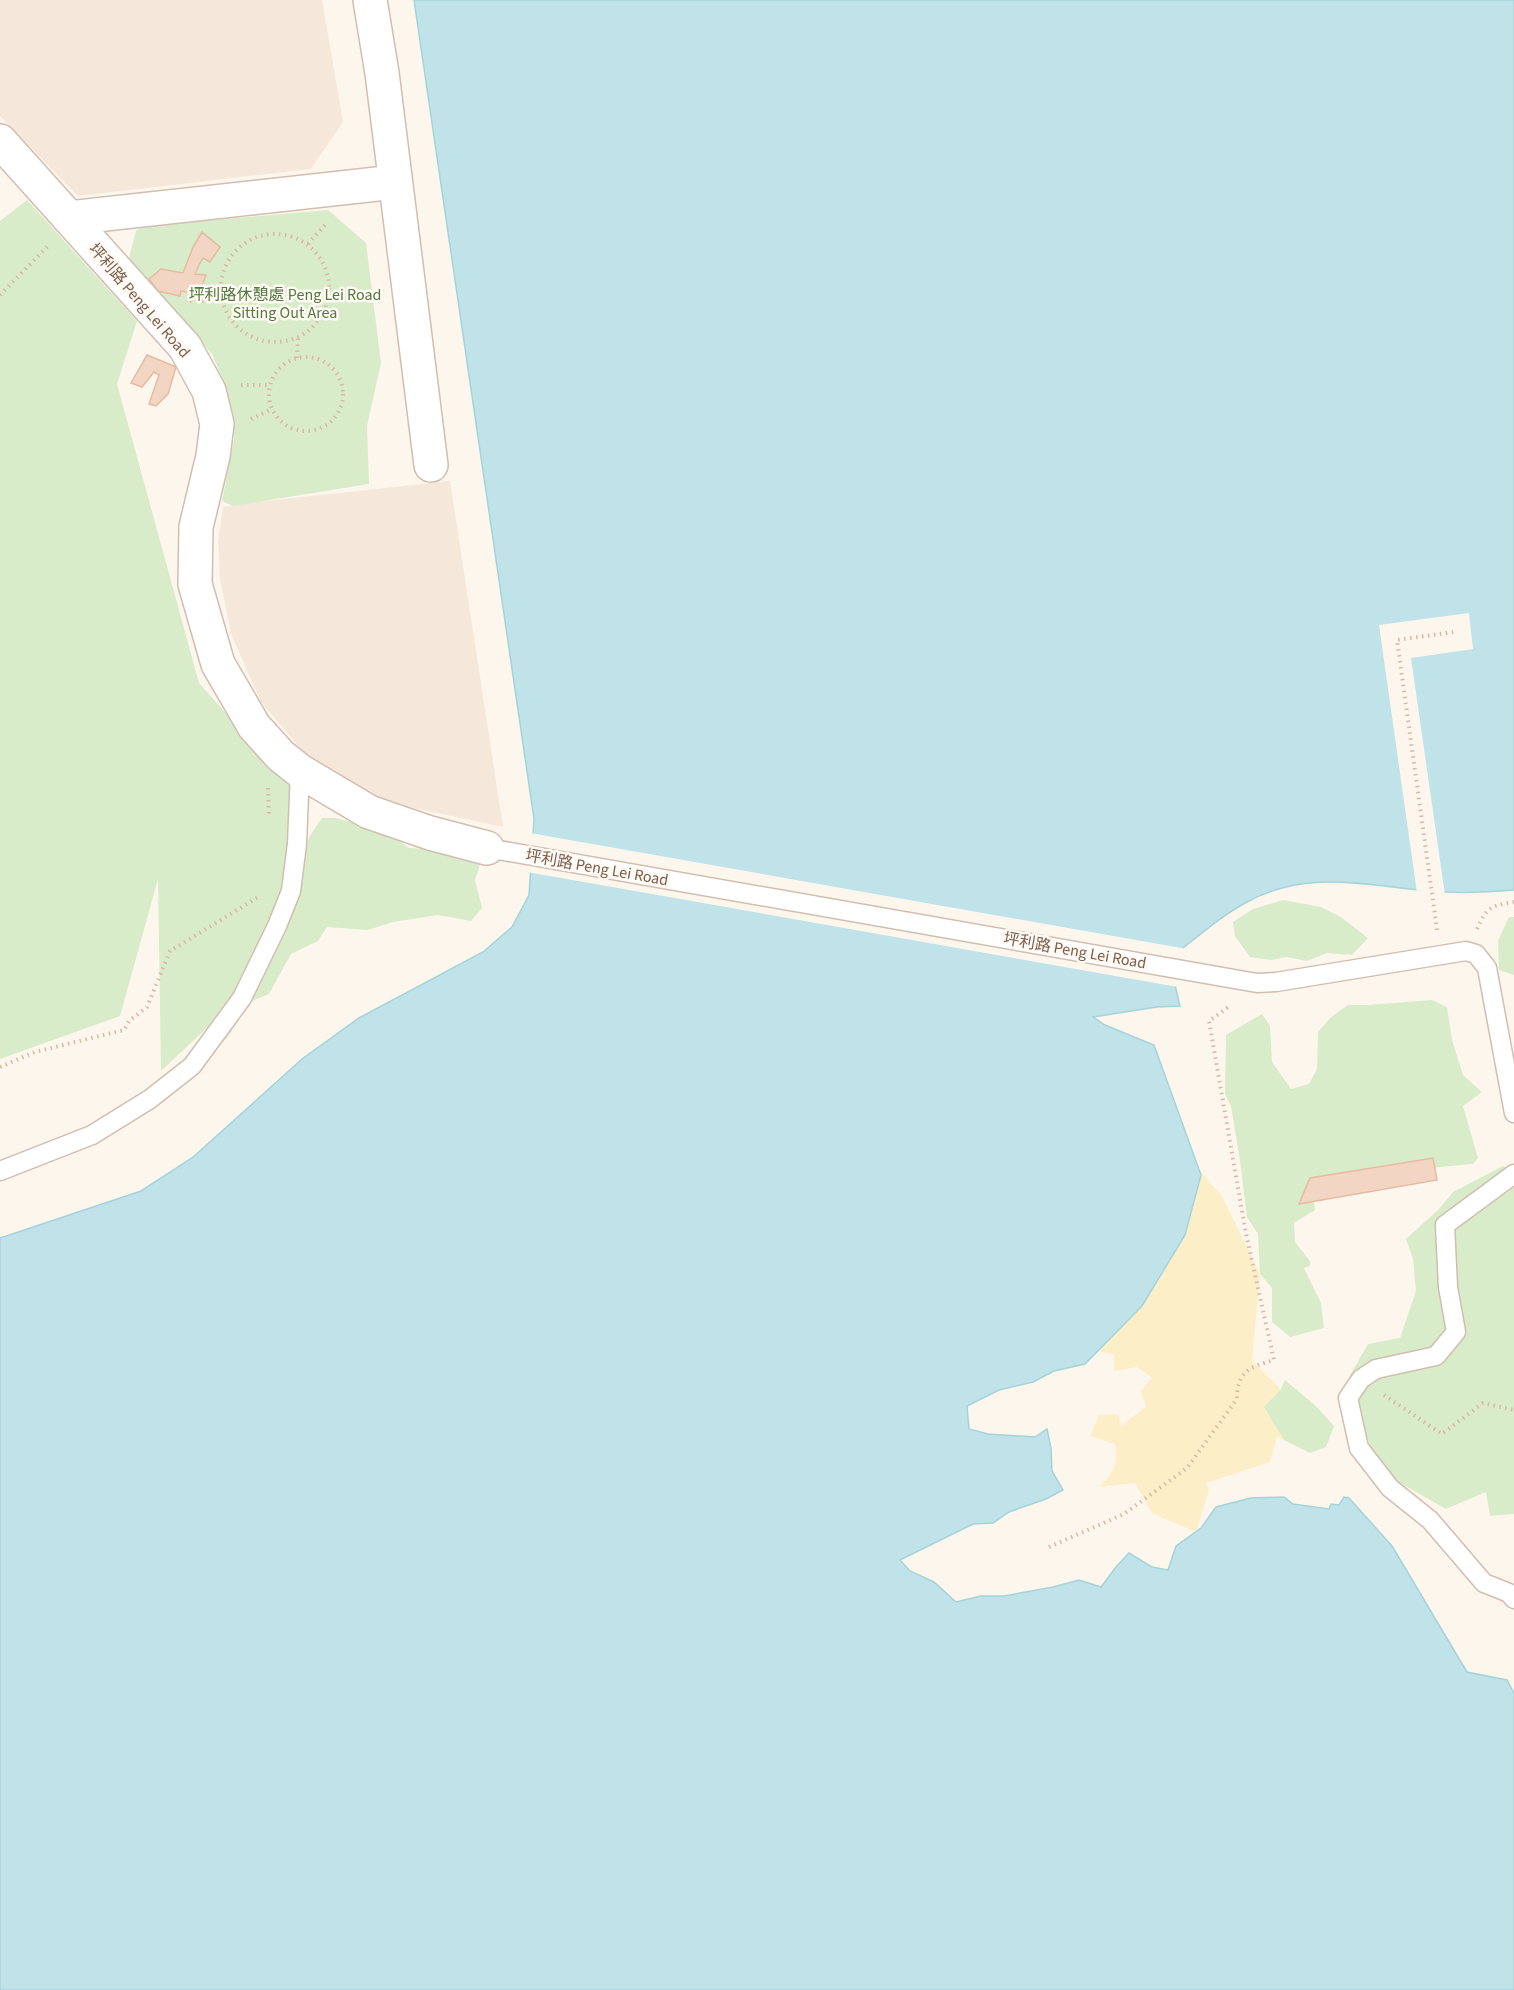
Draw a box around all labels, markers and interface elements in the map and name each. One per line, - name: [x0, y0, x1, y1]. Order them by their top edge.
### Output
- street label: 坪利路 Peng Lei Road: [83, 239, 195, 363]
- park label: 坪利路休憩處 Peng Lei Road Sitting Out Area: [189, 284, 381, 324]
- street label: 坪利路 Peng Lei Road: [524, 845, 670, 891]
- street label: 坪利路 Peng Lei Road: [1002, 928, 1148, 974]

